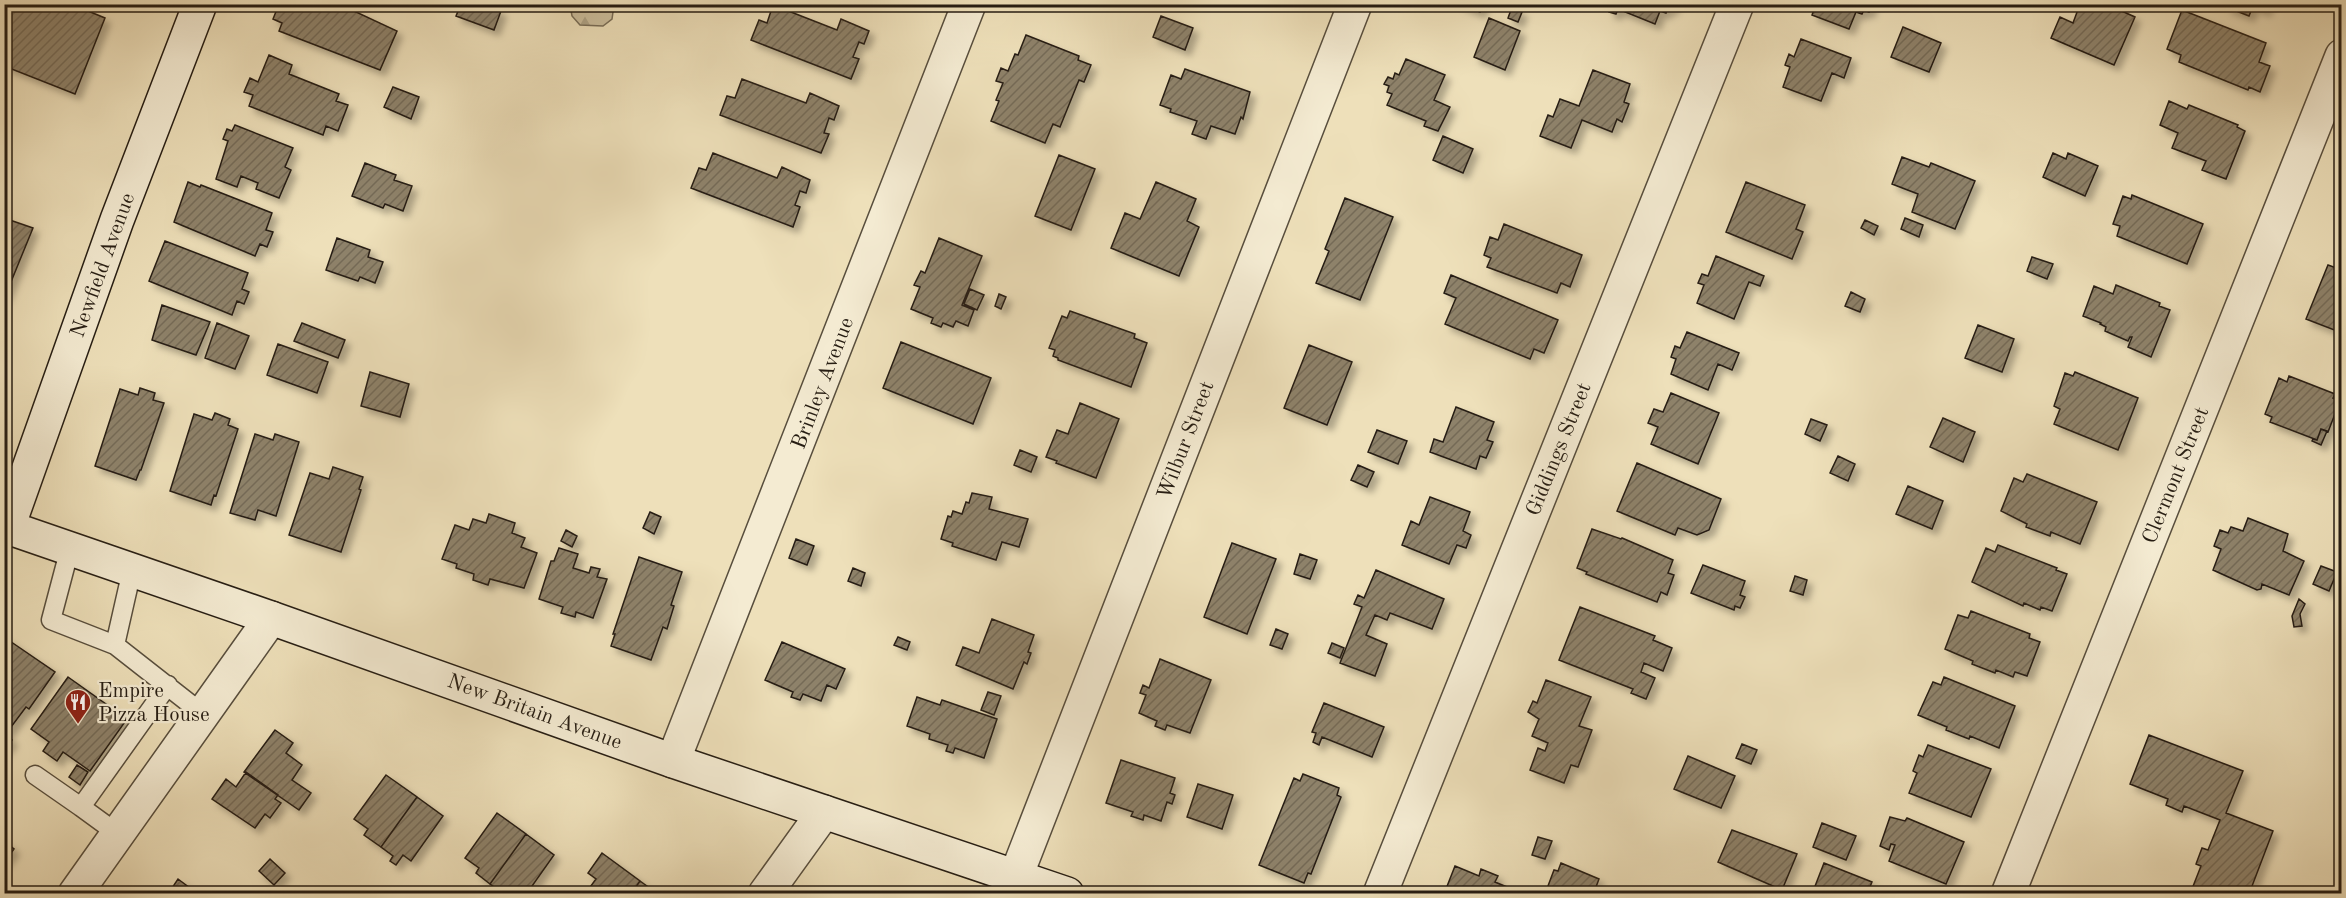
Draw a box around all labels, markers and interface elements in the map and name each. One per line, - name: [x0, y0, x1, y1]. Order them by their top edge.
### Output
- street label: Newfield Avenue: [68, 190, 139, 341]
- street label: Brinley Avenue: [789, 315, 858, 452]
- street label: Wilbur Street: [1154, 378, 1219, 503]
- street label: Giddings Street: [1523, 380, 1596, 519]
- street label: Clermont Street: [2139, 404, 2213, 547]
- street label: New Britain Avenue: [444, 671, 625, 754]
- place label: Empire Pizza House: [98, 681, 210, 726]
- restaurant icon: Empire Pizza House: [63, 687, 93, 725]

